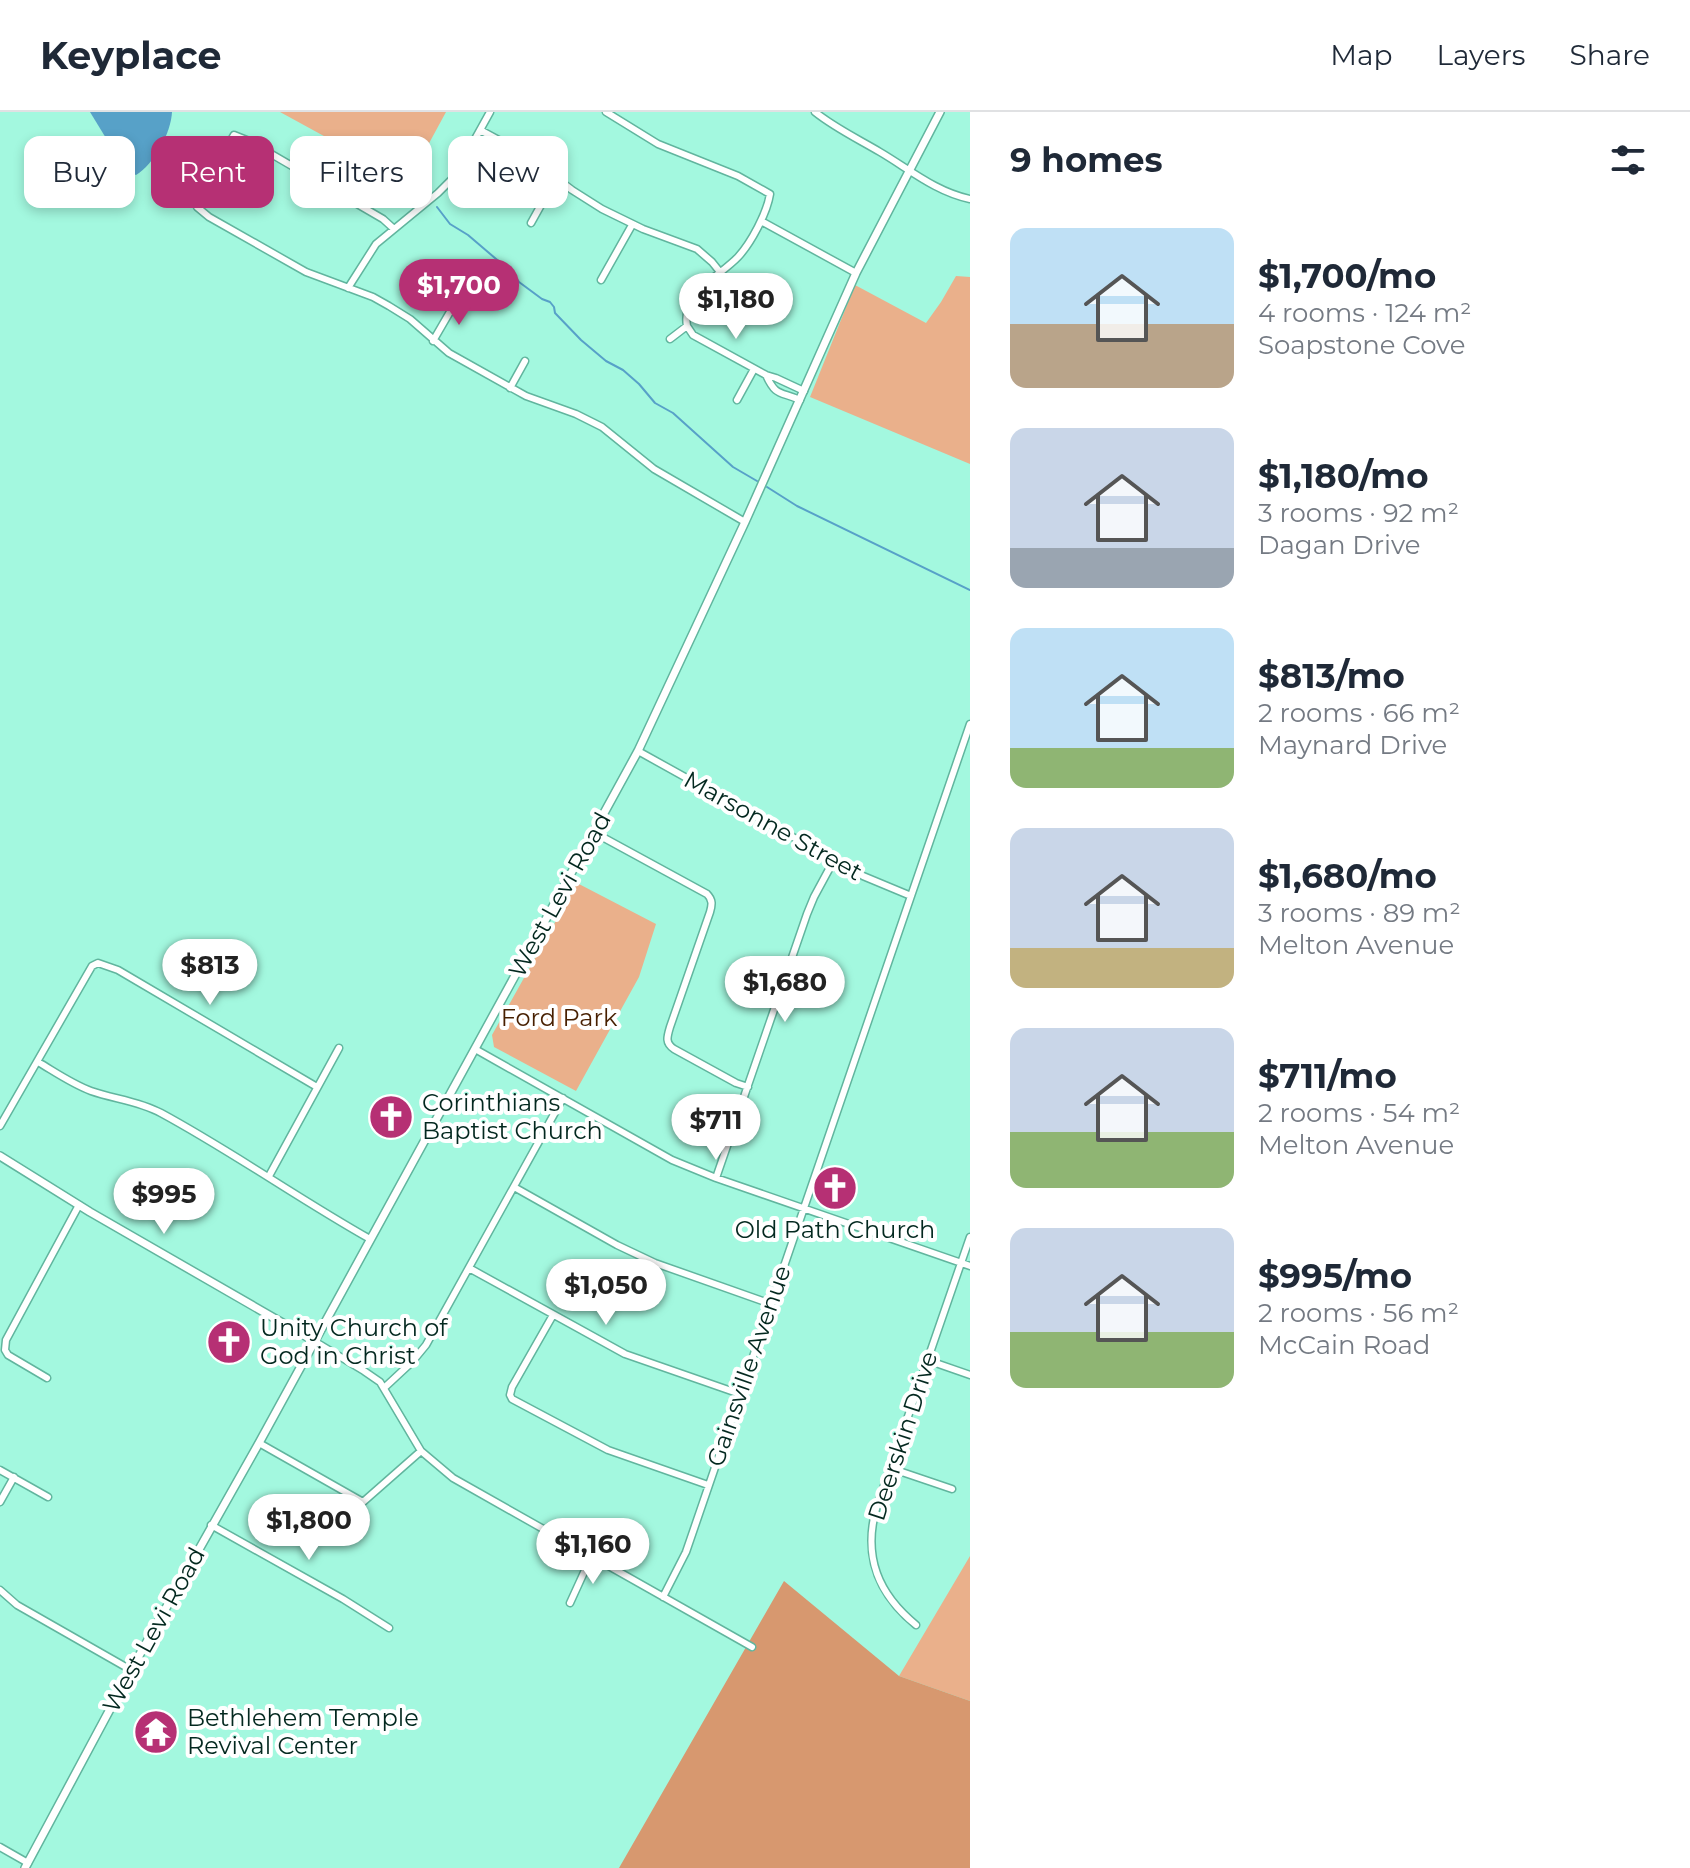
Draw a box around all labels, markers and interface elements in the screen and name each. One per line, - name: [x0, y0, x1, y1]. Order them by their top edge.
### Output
- text: Keyplace: [40, 32, 221, 79]
- text: Map: [1330, 38, 1393, 72]
- text: Layers: [1437, 38, 1526, 72]
- text: Share: [1570, 38, 1650, 72]
- chip: Buy: [24, 136, 135, 208]
- chip: Rent: [151, 136, 274, 208]
- chip: Filters: [290, 136, 432, 208]
- chip: New: [448, 136, 568, 208]
- icon: filters: [1606, 138, 1650, 182]
- text: 9 homes: [1010, 139, 1163, 181]
- text: $1,700/mo: [1258, 255, 1436, 297]
- pin: $1,700: [394, 259, 524, 327]
- icon: home: [1074, 260, 1170, 356]
- text: $1,700: [417, 269, 501, 301]
- pin: $1,180: [671, 273, 801, 341]
- text: $1,180: [697, 283, 775, 315]
- text: 4 rooms · 124 m²: [1258, 297, 1471, 329]
- text: Soapstone Cove: [1258, 329, 1465, 361]
- text: $1,180/mo: [1258, 455, 1428, 497]
- icon: home: [1074, 460, 1170, 556]
- text: 3 rooms · 92 m²: [1258, 497, 1459, 529]
- text: Dagan Drive: [1258, 529, 1420, 561]
- text: $813/mo: [1258, 655, 1405, 697]
- icon: home: [1074, 660, 1170, 756]
- text: 2 rooms · 66 m²: [1258, 697, 1460, 729]
- text: Maynard Drive: [1258, 729, 1447, 761]
- street label: Marsonne Street: [679, 765, 868, 887]
- street label: West Levi Road: [502, 807, 617, 982]
- text: $1,680/mo: [1258, 855, 1437, 897]
- icon: home: [1074, 860, 1170, 956]
- text: 3 rooms · 89 m²: [1258, 897, 1461, 929]
- text: Melton Avenue: [1258, 929, 1454, 961]
- pin: $813: [163, 939, 257, 1007]
- text: $813: [180, 949, 240, 981]
- pin: $1,680: [720, 956, 850, 1024]
- text: $1,680: [743, 966, 827, 998]
- park label: Ford Park: [501, 1003, 618, 1032]
- text: $711/mo: [1258, 1055, 1397, 1097]
- icon: home: [1074, 1060, 1170, 1156]
- place label: Corinthians Baptist Church: [422, 1088, 603, 1145]
- church icon: Corinthians Baptist Church: [367, 1093, 415, 1141]
- pin: $711: [669, 1094, 763, 1162]
- text: 2 rooms · 54 m²: [1258, 1097, 1460, 1129]
- text: $711: [689, 1104, 743, 1136]
- text: Melton Avenue: [1258, 1129, 1454, 1161]
- church icon: Old Path Church: [811, 1164, 859, 1212]
- pin: $995: [117, 1168, 211, 1236]
- text: $995: [132, 1178, 196, 1210]
- place label: Old Path Church: [735, 1215, 935, 1244]
- text: $995/mo: [1258, 1255, 1412, 1297]
- pin: $1,050: [541, 1259, 671, 1327]
- icon: home: [1074, 1260, 1170, 1356]
- street label: Gainsville Avenue: [701, 1262, 797, 1470]
- text: $1,050: [564, 1269, 648, 1301]
- text: 2 rooms · 56 m²: [1258, 1297, 1459, 1329]
- place label: Unity Church of God in Christ: [260, 1313, 448, 1370]
- church icon: Unity Church of God in Christ: [205, 1318, 253, 1366]
- text: McCain Road: [1258, 1329, 1430, 1361]
- street label: Deerskin Drive: [861, 1348, 944, 1524]
- pin: $1,800: [244, 1494, 374, 1562]
- text: $1,800: [266, 1504, 352, 1536]
- pin: $1,160: [528, 1518, 658, 1586]
- text: $1,160: [554, 1528, 632, 1560]
- street label: West Levi Road: [96, 1542, 211, 1717]
- place label: Bethlehem Temple Revival Center: [187, 1703, 419, 1760]
- temple icon: Bethlehem Temple Revival Center: [132, 1708, 180, 1756]

